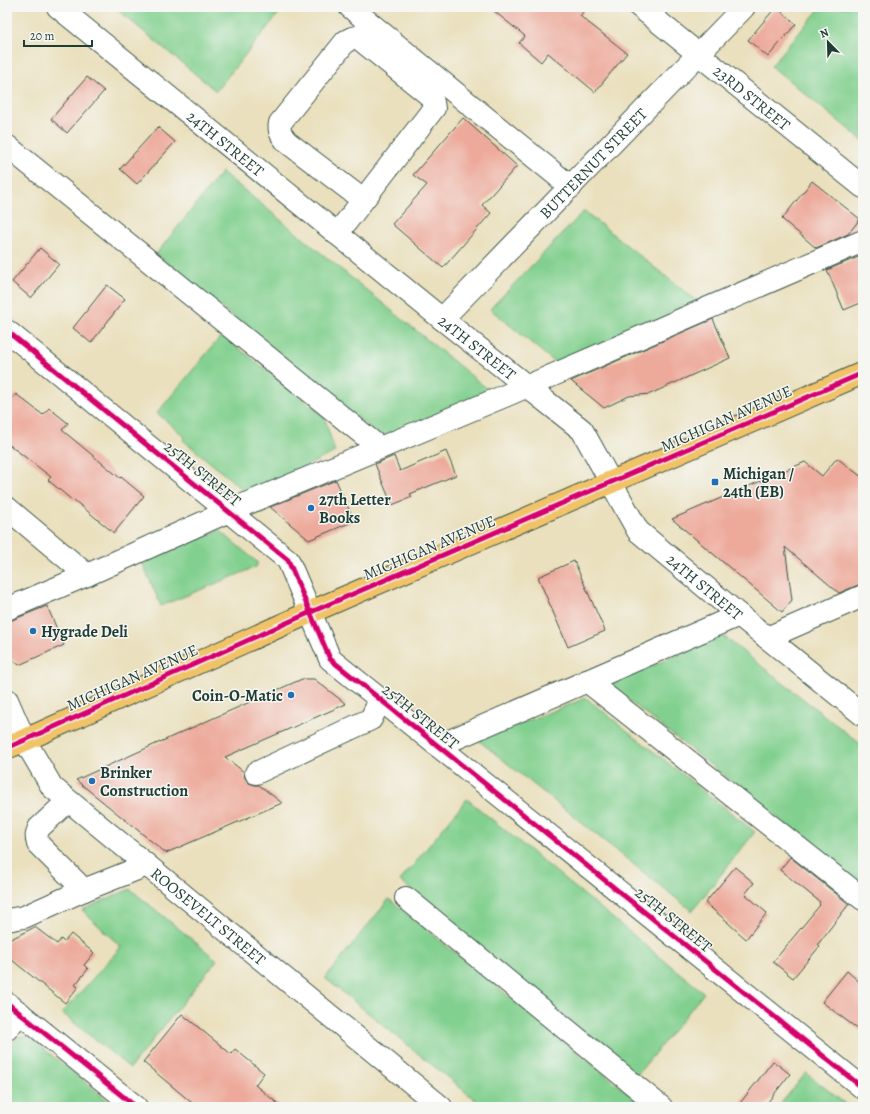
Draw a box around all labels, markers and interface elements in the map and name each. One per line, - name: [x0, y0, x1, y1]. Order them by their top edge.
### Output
- scale bar: [24, 22, 92, 48]
- north arrow: [808, 22, 848, 62]
- text: N: [818, 25, 831, 42]
- text: 20 m: [30, 28, 54, 44]
- street label: 23RD STREET: [708, 60, 795, 136]
- street label: BUTTERNUT STREET: [535, 103, 653, 224]
- street label: 24TH STREET: [182, 106, 268, 182]
- street label: 24TH STREET: [433, 310, 521, 386]
- street label: MICHIGAN AVENUE: [657, 380, 796, 458]
- street label: 25TH STREET: [159, 436, 246, 512]
- place label: Michigan / 24th (EB): [723, 463, 795, 503]
- marker: Michigan / 24th (EB): [710, 477, 720, 487]
- place label: 27th Letter Books: [319, 489, 391, 529]
- marker: 27th Letter Books: [306, 503, 316, 513]
- street label: MICHIGAN AVENUE: [360, 510, 499, 586]
- street label: 24TH STREET: [661, 549, 748, 626]
- place label: Hygrade Deli: [41, 621, 128, 643]
- marker: Hygrade Deli: [28, 626, 38, 636]
- street label: MICHIGAN AVENUE: [63, 639, 202, 717]
- street label: 25TH STREET: [377, 679, 464, 755]
- place label: Coin-O-Matic: [192, 685, 283, 707]
- marker: Coin-O-Matic: [286, 690, 296, 700]
- place label: Brinker Construction: [100, 762, 188, 802]
- marker: Brinker Construction: [87, 776, 97, 786]
- street label: ROOSEVELT STREET: [146, 863, 270, 971]
- street label: 25TH STREET: [630, 882, 717, 958]

